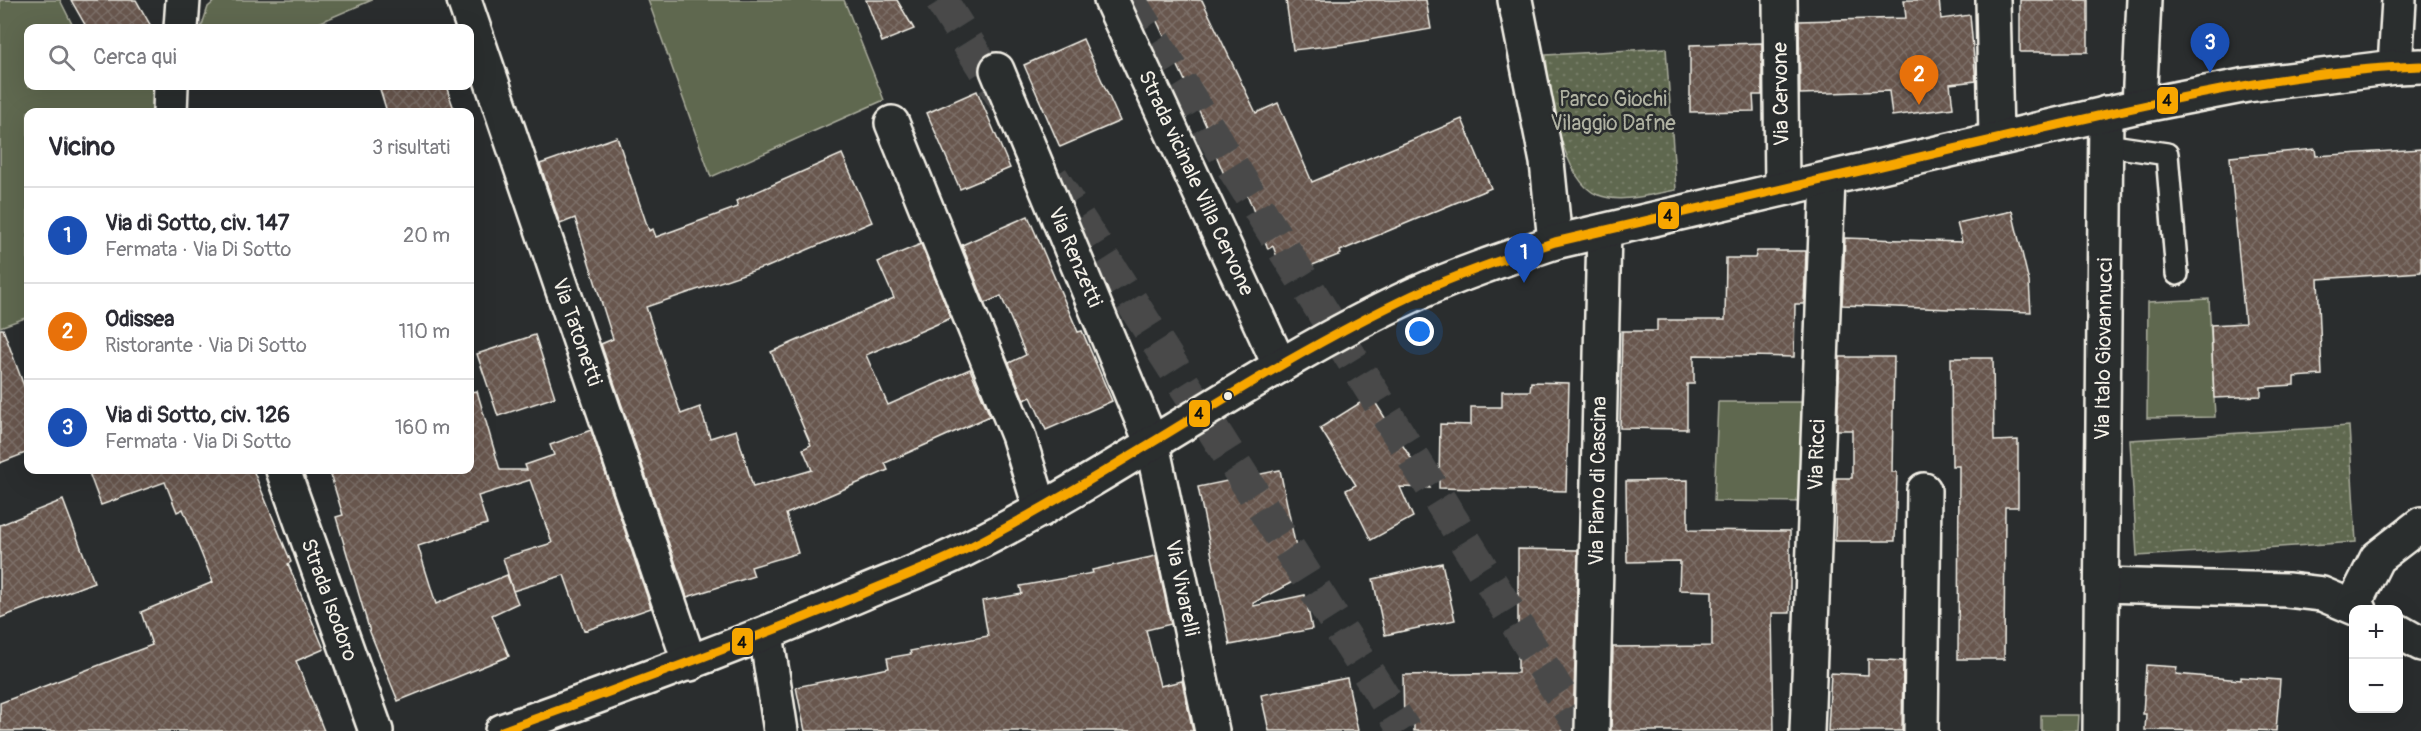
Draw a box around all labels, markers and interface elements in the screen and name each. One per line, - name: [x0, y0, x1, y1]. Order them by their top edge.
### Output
- pin: 3: [2190, 23, 2230, 73]
- search box: [24, 24, 474, 90]
- icon: search: [45, 41, 78, 74]
- street label: Via Cervone: [1767, 41, 1795, 146]
- text: Cerca qui: [93, 43, 177, 71]
- pin: 2: [1900, 56, 1938, 105]
- street label: Strada vicinale Villa Cervone: [1132, 66, 1260, 301]
- park label: Parco Giochi Vilaggio Dafne: [1550, 86, 1676, 137]
- line badge: 4: [2156, 86, 2179, 115]
- text: 4: [2162, 91, 2172, 111]
- text: Vicino: [48, 131, 115, 163]
- text: 3 risultati: [372, 135, 450, 160]
- line badge: 4: [1657, 201, 1680, 230]
- street label: Via Renzetti: [1042, 203, 1108, 312]
- text: 4: [1663, 206, 1673, 226]
- text: Via di Sotto, civ. 147: [105, 209, 289, 237]
- text: 1: [64, 223, 71, 248]
- text: 20 m: [403, 223, 450, 248]
- pin: 1: [1504, 234, 1544, 283]
- text: Fermata · Via Di Sotto: [105, 237, 291, 262]
- street label: Via Italo Giovannucci: [2089, 257, 2119, 441]
- street label: Via Tatonetti: [546, 274, 608, 390]
- text: Odissea: [105, 305, 174, 333]
- your location: [1405, 317, 1434, 346]
- text: 2: [62, 319, 73, 344]
- text: 110 m: [399, 319, 450, 344]
- text: Ristorante · Via Di Sotto: [105, 333, 307, 358]
- unlabelled marker: [1222, 390, 1234, 402]
- street label: Via Piano di Cascina: [1583, 396, 1613, 566]
- line badge: 4: [1188, 399, 1211, 428]
- text: Via di Sotto, civ. 126: [105, 401, 290, 429]
- text: 4: [1194, 404, 1204, 424]
- text: 3: [62, 415, 73, 440]
- text: 160 m: [395, 415, 450, 440]
- street label: Via Ricci: [1802, 418, 1832, 491]
- text: Fermata · Via Di Sotto: [105, 429, 291, 454]
- street label: Strada Isodoro: [294, 535, 364, 665]
- street label: Via Vivarelli: [1159, 537, 1205, 639]
- map controls: [2349, 605, 2403, 713]
- button: +: [2349, 605, 2403, 659]
- line badge: 4: [731, 627, 754, 656]
- text: 4: [737, 633, 747, 653]
- button: −: [2349, 659, 2403, 713]

